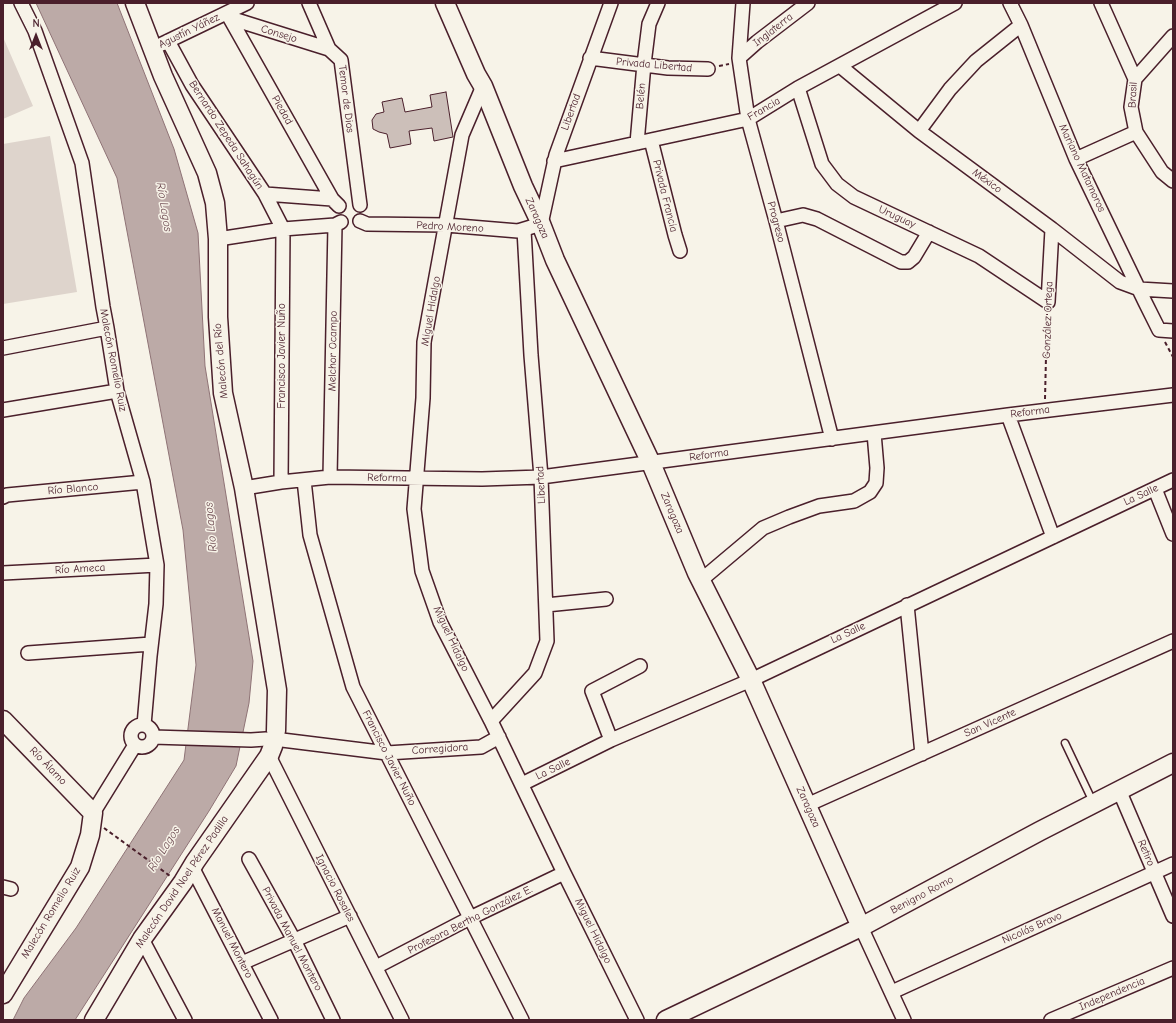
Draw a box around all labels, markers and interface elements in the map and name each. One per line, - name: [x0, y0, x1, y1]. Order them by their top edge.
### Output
- street label: Inglaterra: [750, 10, 796, 50]
- street label: Agustín Yáñez: [156, 11, 222, 51]
- north arrow: [16, 16, 56, 56]
- text: N: [32, 17, 40, 30]
- street label: Consejo: [259, 22, 299, 46]
- street label: Privada Libertad: [615, 55, 693, 75]
- street label: Temor de Dios: [335, 64, 357, 134]
- street label: Bernardo Zepeda Sahagún: [186, 78, 266, 192]
- street label: Belén: [633, 82, 649, 110]
- street label: Brasil: [1126, 82, 1140, 108]
- street label: Libertad: [558, 92, 584, 132]
- street label: Piedad: [268, 93, 296, 127]
- street label: Francia: [745, 94, 783, 124]
- street label: Mariano Matamoros: [1056, 122, 1108, 214]
- street label: Privada Francia: [650, 159, 680, 233]
- street label: México: [970, 166, 1004, 196]
- water label: Río Lagos: [153, 181, 175, 233]
- street label: Zaragoza: [522, 195, 552, 241]
- street label: Progreso: [764, 200, 788, 244]
- street label: Uruguay: [876, 203, 918, 231]
- street label: Pedro Moreno: [416, 219, 484, 235]
- street label: Miguel Hidalgo: [418, 275, 444, 347]
- street label: González Ortega: [1040, 281, 1056, 359]
- street label: Francisco Javier Nuño: [275, 303, 289, 409]
- street label: Malecón Romelio Ruiz: [97, 308, 129, 412]
- street label: Melchor Ocampo: [326, 310, 340, 392]
- street label: Malecón del Río: [211, 323, 231, 399]
- street label: Reforma: [1009, 403, 1051, 421]
- street label: Reforma: [688, 446, 730, 464]
- street label: Libertad: [533, 466, 549, 504]
- street label: Reforma: [367, 471, 407, 485]
- street label: Río Blanco: [47, 480, 99, 498]
- street label: La Salle: [1122, 481, 1160, 509]
- street label: Zaragoza: [657, 490, 687, 536]
- water label: Río Lagos: [202, 502, 220, 552]
- street label: Río Ameca: [54, 561, 106, 577]
- street label: Miguel Hidalgo: [430, 604, 472, 674]
- street label: La Salle: [829, 619, 867, 647]
- street label: San Vicente: [962, 706, 1018, 740]
- street label: Francisco Javier Nuño: [359, 708, 419, 808]
- street label: Corregidora: [411, 740, 469, 758]
- street label: Río Álamo: [27, 744, 69, 788]
- street label: La Salle: [534, 755, 572, 783]
- street label: Zaragoza: [793, 784, 823, 830]
- street label: Malecón David Noel Pérez Padilla: [133, 813, 231, 951]
- water label: Río Lagos: [145, 824, 183, 874]
- street label: Retiro: [1135, 838, 1157, 868]
- street label: Ignacio Rosales: [312, 852, 358, 924]
- street label: Malecón Romelio Ruiz: [18, 865, 84, 961]
- street label: Benigno Romo: [888, 873, 956, 917]
- street label: Profesora Bertha González E.: [405, 883, 535, 957]
- street label: Privada Manuel Montero: [259, 885, 325, 993]
- street label: Miguel Hidalgo: [572, 896, 614, 966]
- street label: Manuel Montero: [208, 905, 256, 981]
- street label: Nicolás Bravo: [1000, 909, 1064, 947]
- street label: Independencia: [1077, 974, 1147, 1014]

